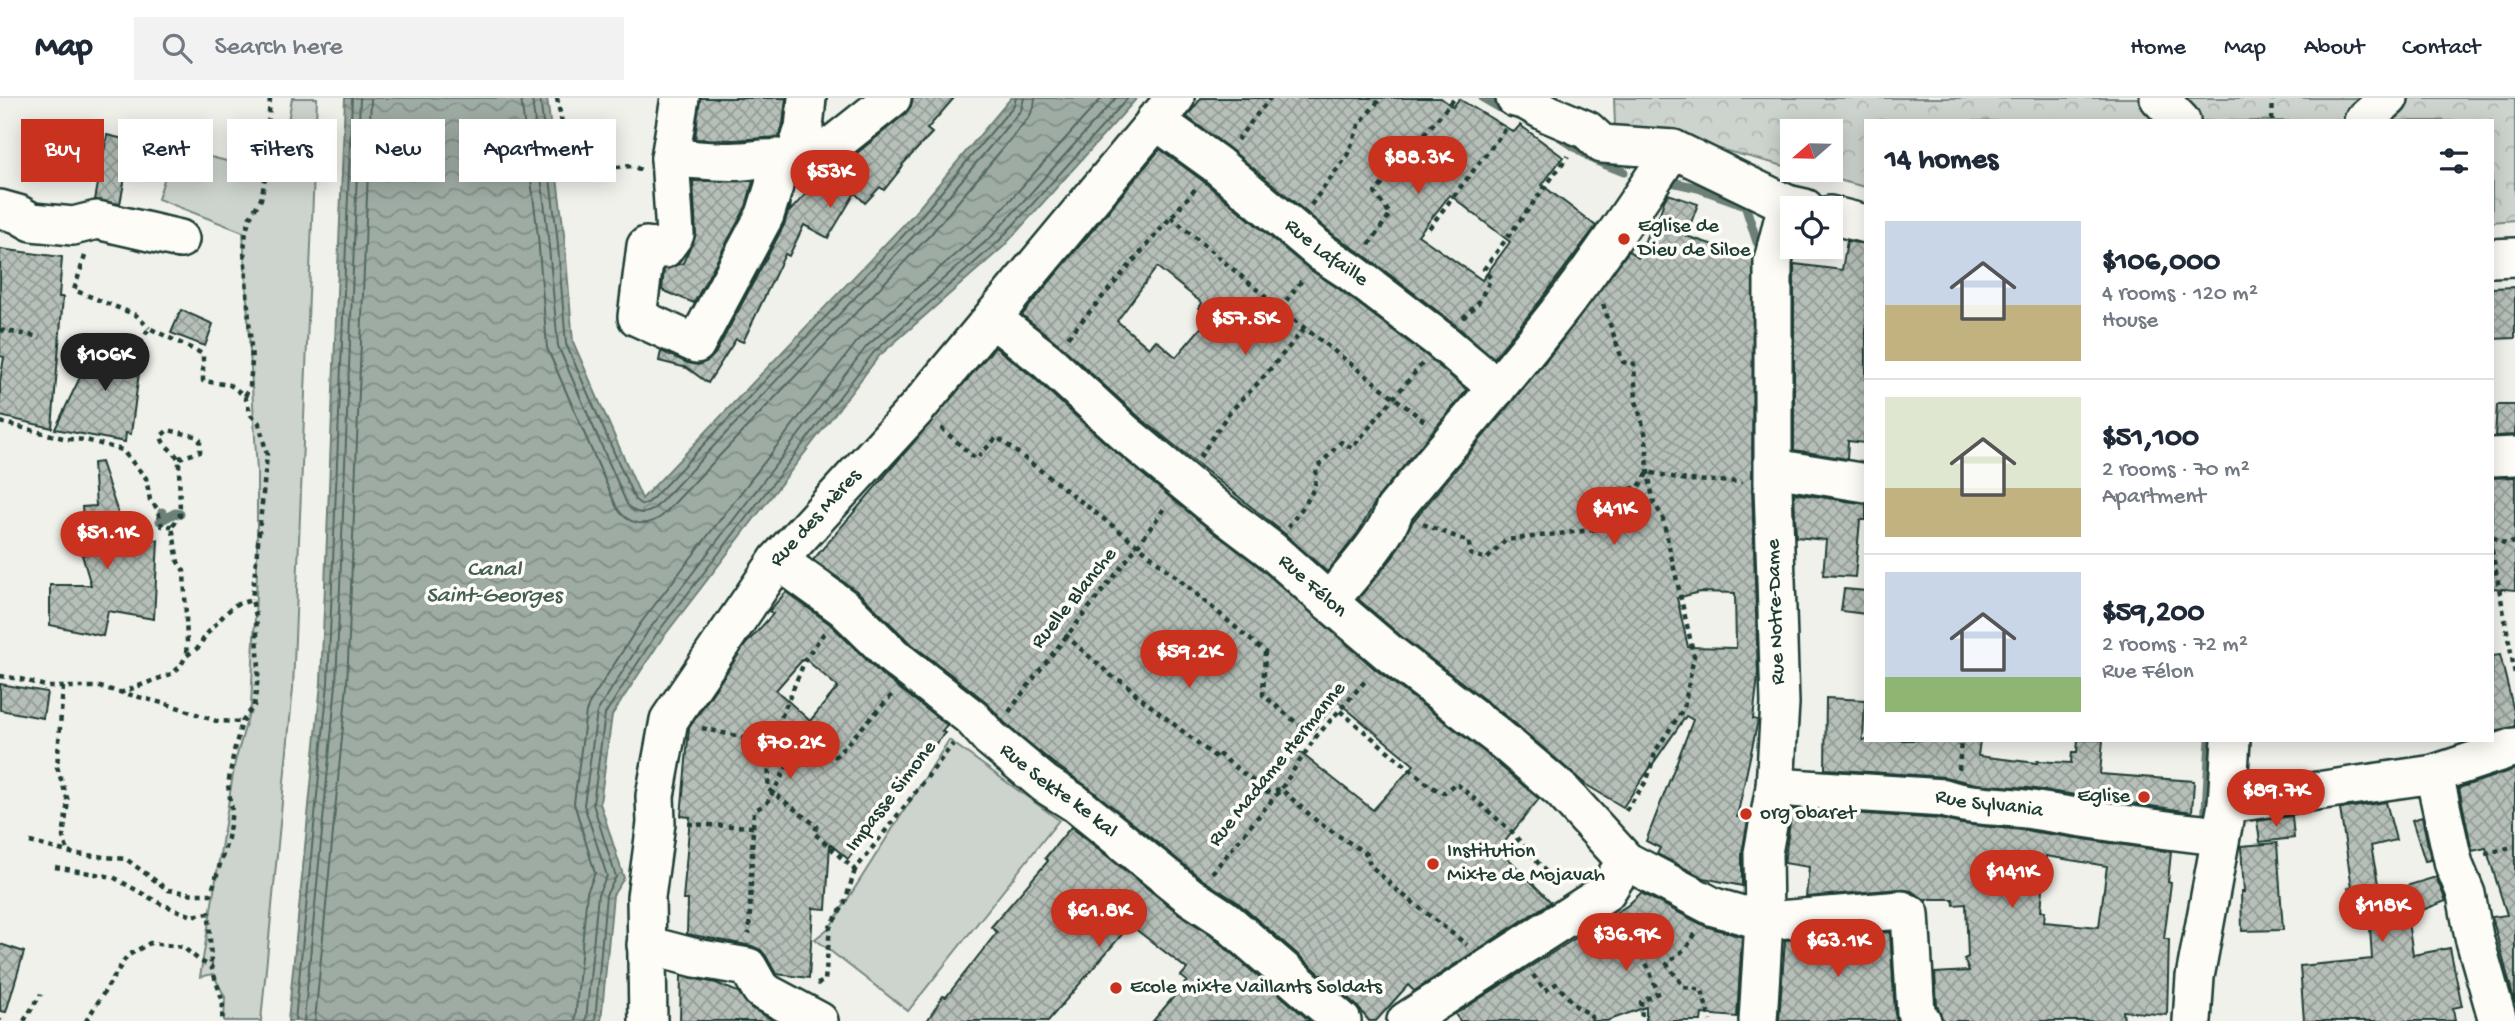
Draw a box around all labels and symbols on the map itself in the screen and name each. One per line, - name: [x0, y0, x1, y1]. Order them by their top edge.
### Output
- north arrow: [1780, 119, 1843, 182]
- pin: $88.3K: [1361, 136, 1475, 196]
- pin: $53K: [789, 150, 871, 210]
- street label: Rue Lafaille: [1279, 214, 1374, 294]
- place label: Eglise de Dieu de Siloe: [1636, 215, 1752, 264]
- marker: Eglise de Dieu de Siloe: [1616, 231, 1632, 247]
- pin: $57.5K: [1188, 298, 1302, 357]
- pin: $106K: [56, 334, 154, 393]
- street label: Rue des Mères: [765, 463, 868, 572]
- pin: $41K: [1573, 488, 1655, 547]
- pin: $51.1K: [50, 512, 164, 571]
- street label: Rue Notre-Dame: [1762, 538, 1792, 685]
- street label: Ruelle Blanche: [1027, 542, 1124, 655]
- street label: Rue Félon: [1272, 549, 1352, 624]
- water label: Canal Saint-Georges: [426, 557, 564, 610]
- pin: $59.2K: [1132, 630, 1246, 690]
- street label: Rue Madame Hermanne: [1204, 676, 1353, 853]
- pin: $70.2K: [733, 722, 847, 781]
- street label: Impasse Simone: [841, 736, 944, 858]
- street label: Rue Sekte ke kal: [994, 738, 1122, 844]
- pin: $89.7K: [2219, 770, 2333, 829]
- street label: Rue Sylvania: [1935, 785, 2046, 824]
- place label: Eglise: [2077, 785, 2131, 810]
- marker: Eglise: [2136, 789, 2152, 805]
- place label: org obaret: [1760, 802, 1858, 827]
- marker: org obaret: [1738, 806, 1754, 822]
- place label: Institution Mixte de Mojavah: [1447, 840, 1605, 889]
- pin: $141K: [1963, 850, 2061, 910]
- marker: Institution Mixte de Mojavah: [1425, 856, 1441, 872]
- pin: $118K: [2333, 884, 2431, 944]
- pin: $61.8K: [1042, 890, 1156, 949]
- pin: $36.9K: [1569, 914, 1683, 973]
- pin: $63.1K: [1781, 920, 1895, 979]
- place label: Ecole mixte Vaillants Soldats: [1130, 976, 1383, 1001]
- marker: Ecole mixte Vaillants Soldats: [1108, 980, 1124, 996]

